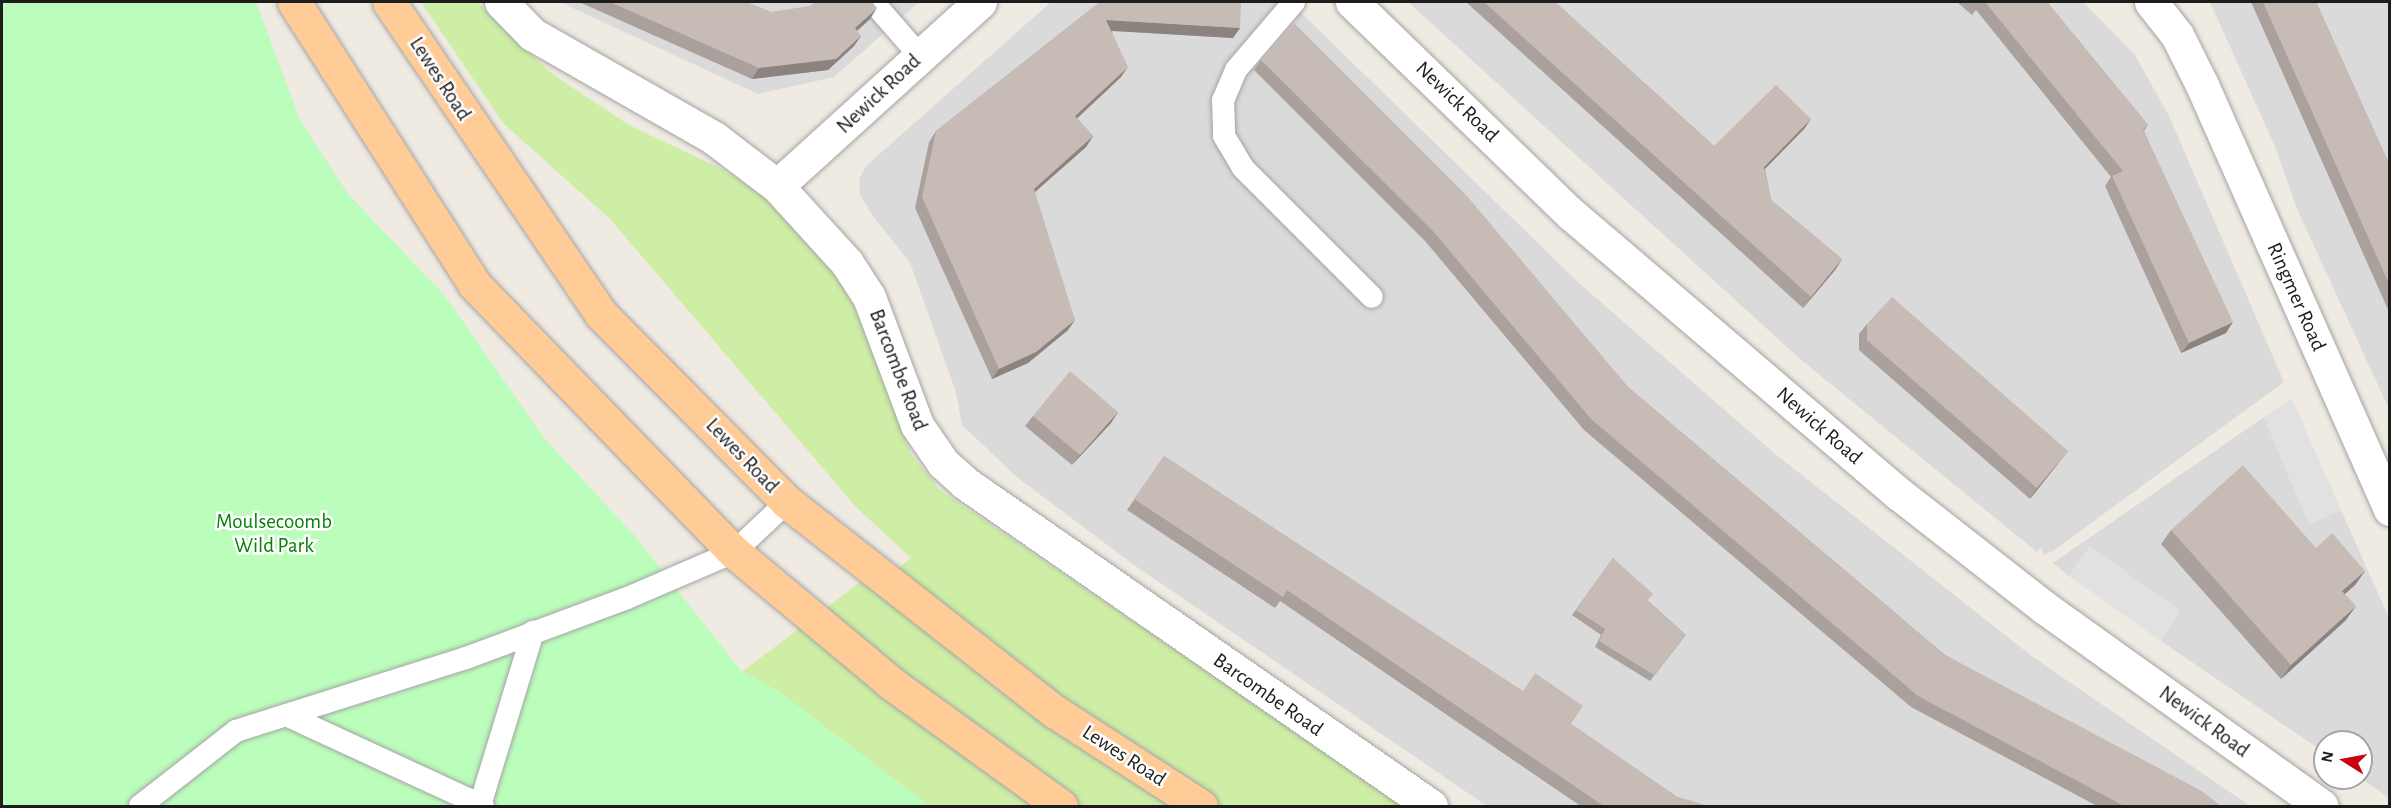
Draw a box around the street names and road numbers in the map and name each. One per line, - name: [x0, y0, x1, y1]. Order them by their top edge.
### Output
- street label: Lewes Road: [404, 32, 476, 126]
- street label: Newick Road: [832, 49, 926, 139]
- street label: Newick Road: [1410, 56, 1504, 148]
- street label: Ringmer Road: [2261, 239, 2331, 355]
- street label: Barcombe Road: [863, 306, 933, 434]
- street label: Newick Road: [1771, 382, 1867, 470]
- street label: Lewes Road: [700, 413, 784, 499]
- street label: Barcombe Road: [1208, 648, 1328, 742]
- street label: Newick Road: [2154, 681, 2254, 763]
- street label: Lewes Road: [1077, 720, 1171, 792]

